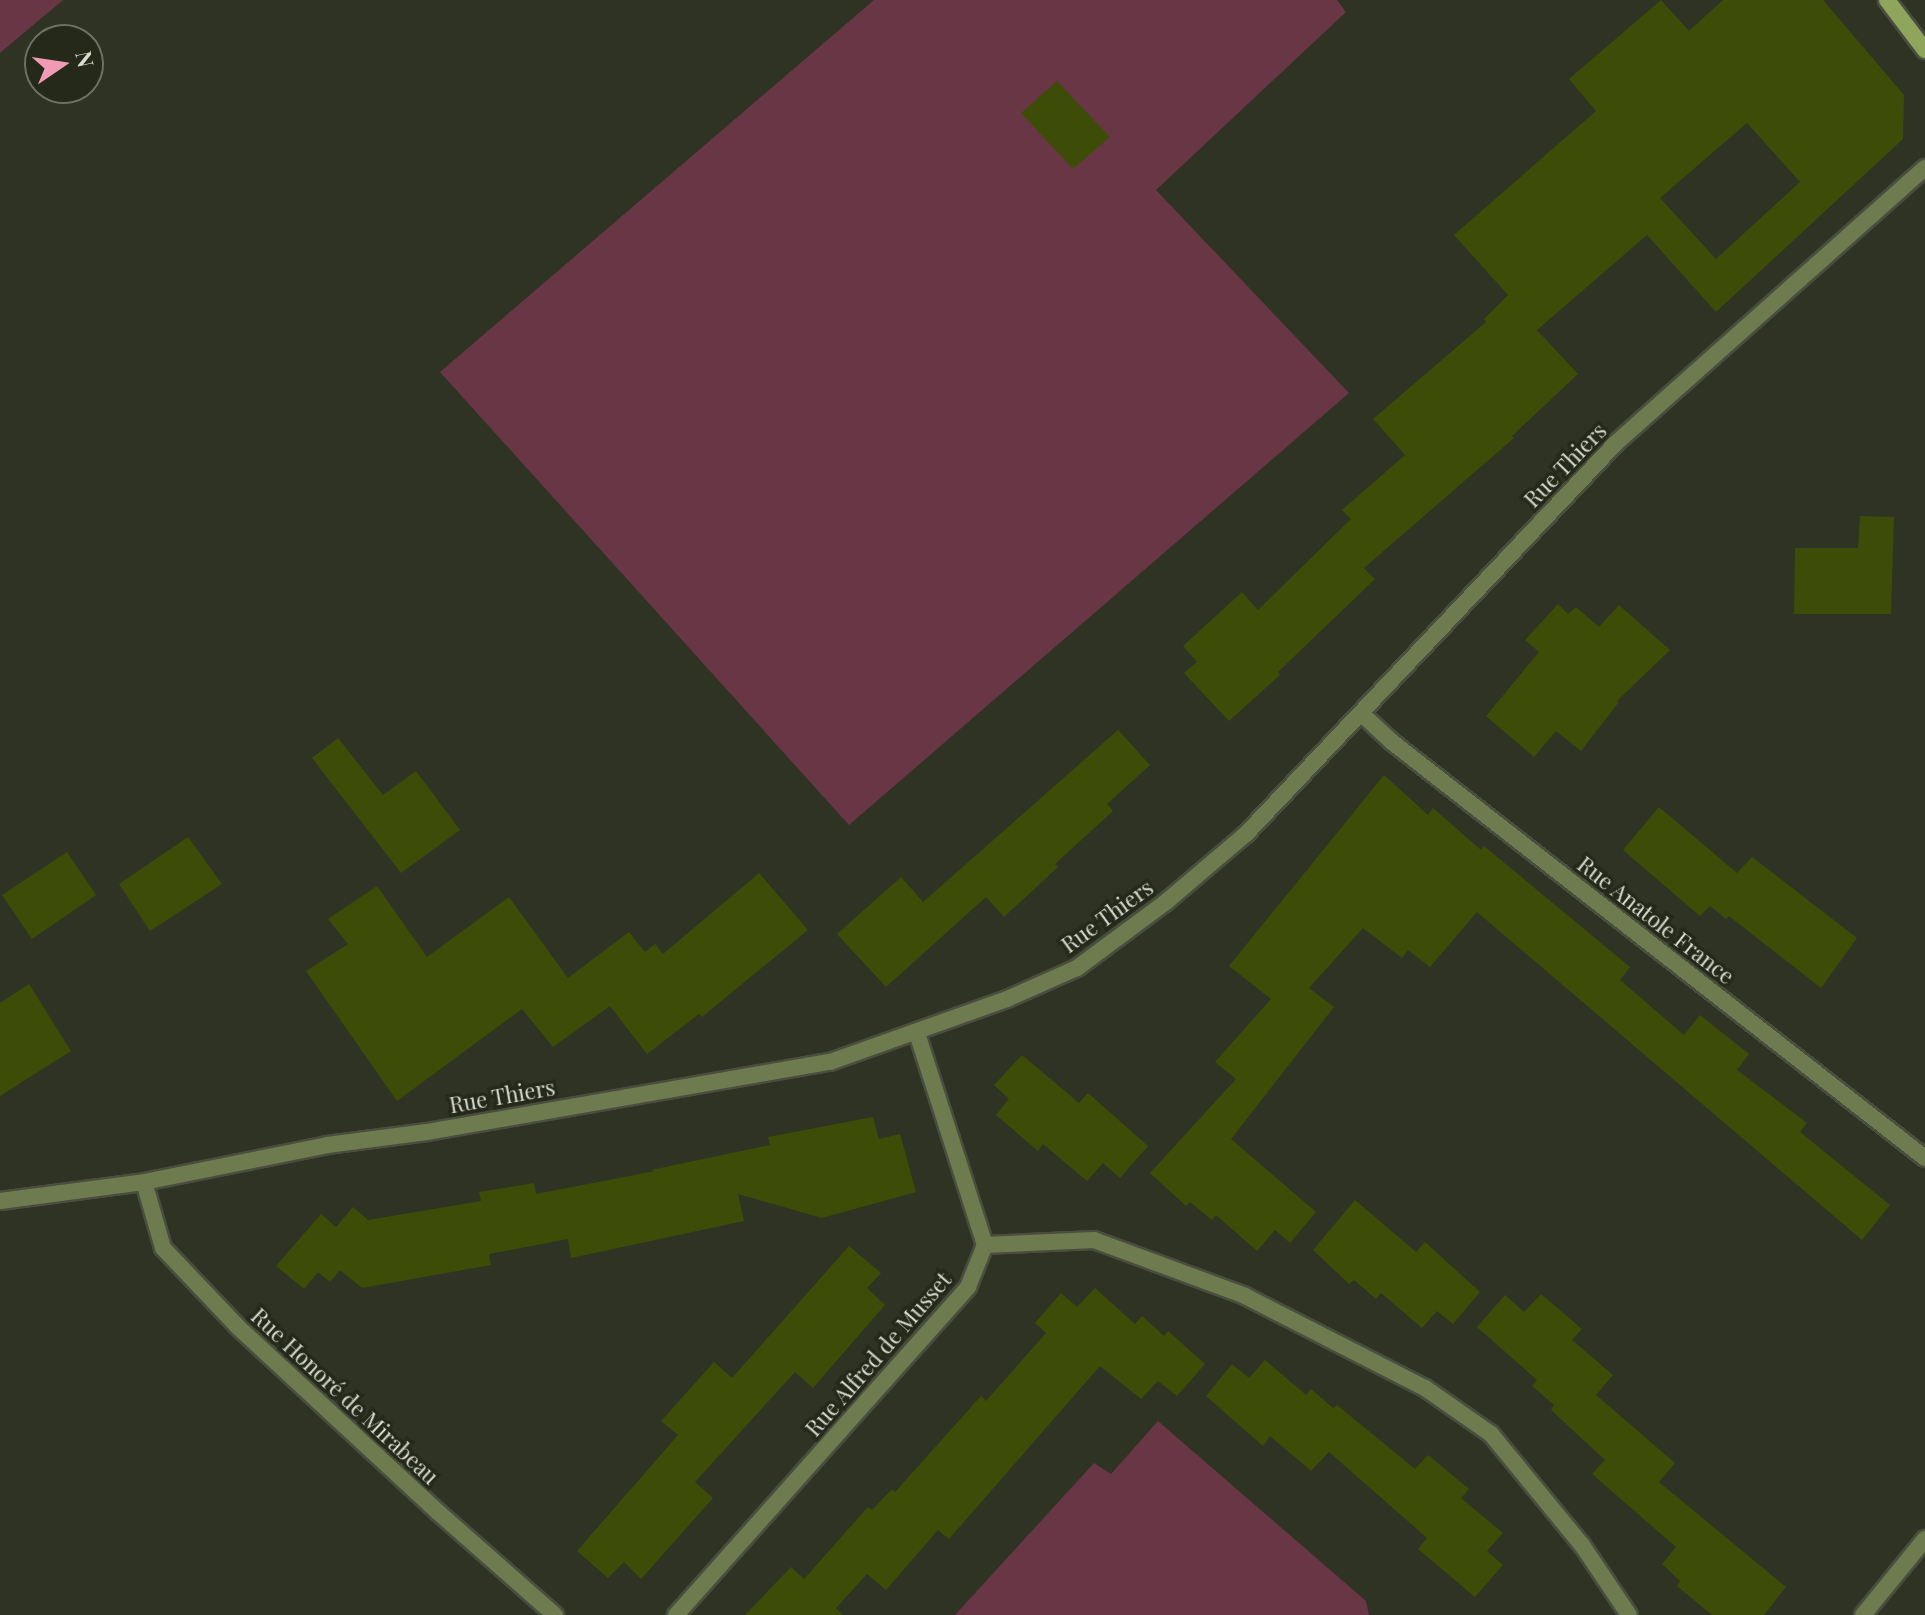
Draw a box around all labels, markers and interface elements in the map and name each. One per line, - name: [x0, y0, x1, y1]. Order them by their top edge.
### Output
- north arrow: [24, 24, 104, 104]
- text: N: [69, 48, 102, 70]
- street label: Rue Thiers: [1518, 417, 1612, 513]
- street label: Rue Anatole France: [1572, 850, 1740, 990]
- street label: Rue Thiers: [1056, 874, 1158, 958]
- street label: Rue Thiers: [447, 1074, 557, 1118]
- street label: Rue Alfred de Musset: [799, 1266, 957, 1442]
- street label: Rue Honoré de Mirabeau: [246, 1302, 444, 1490]

